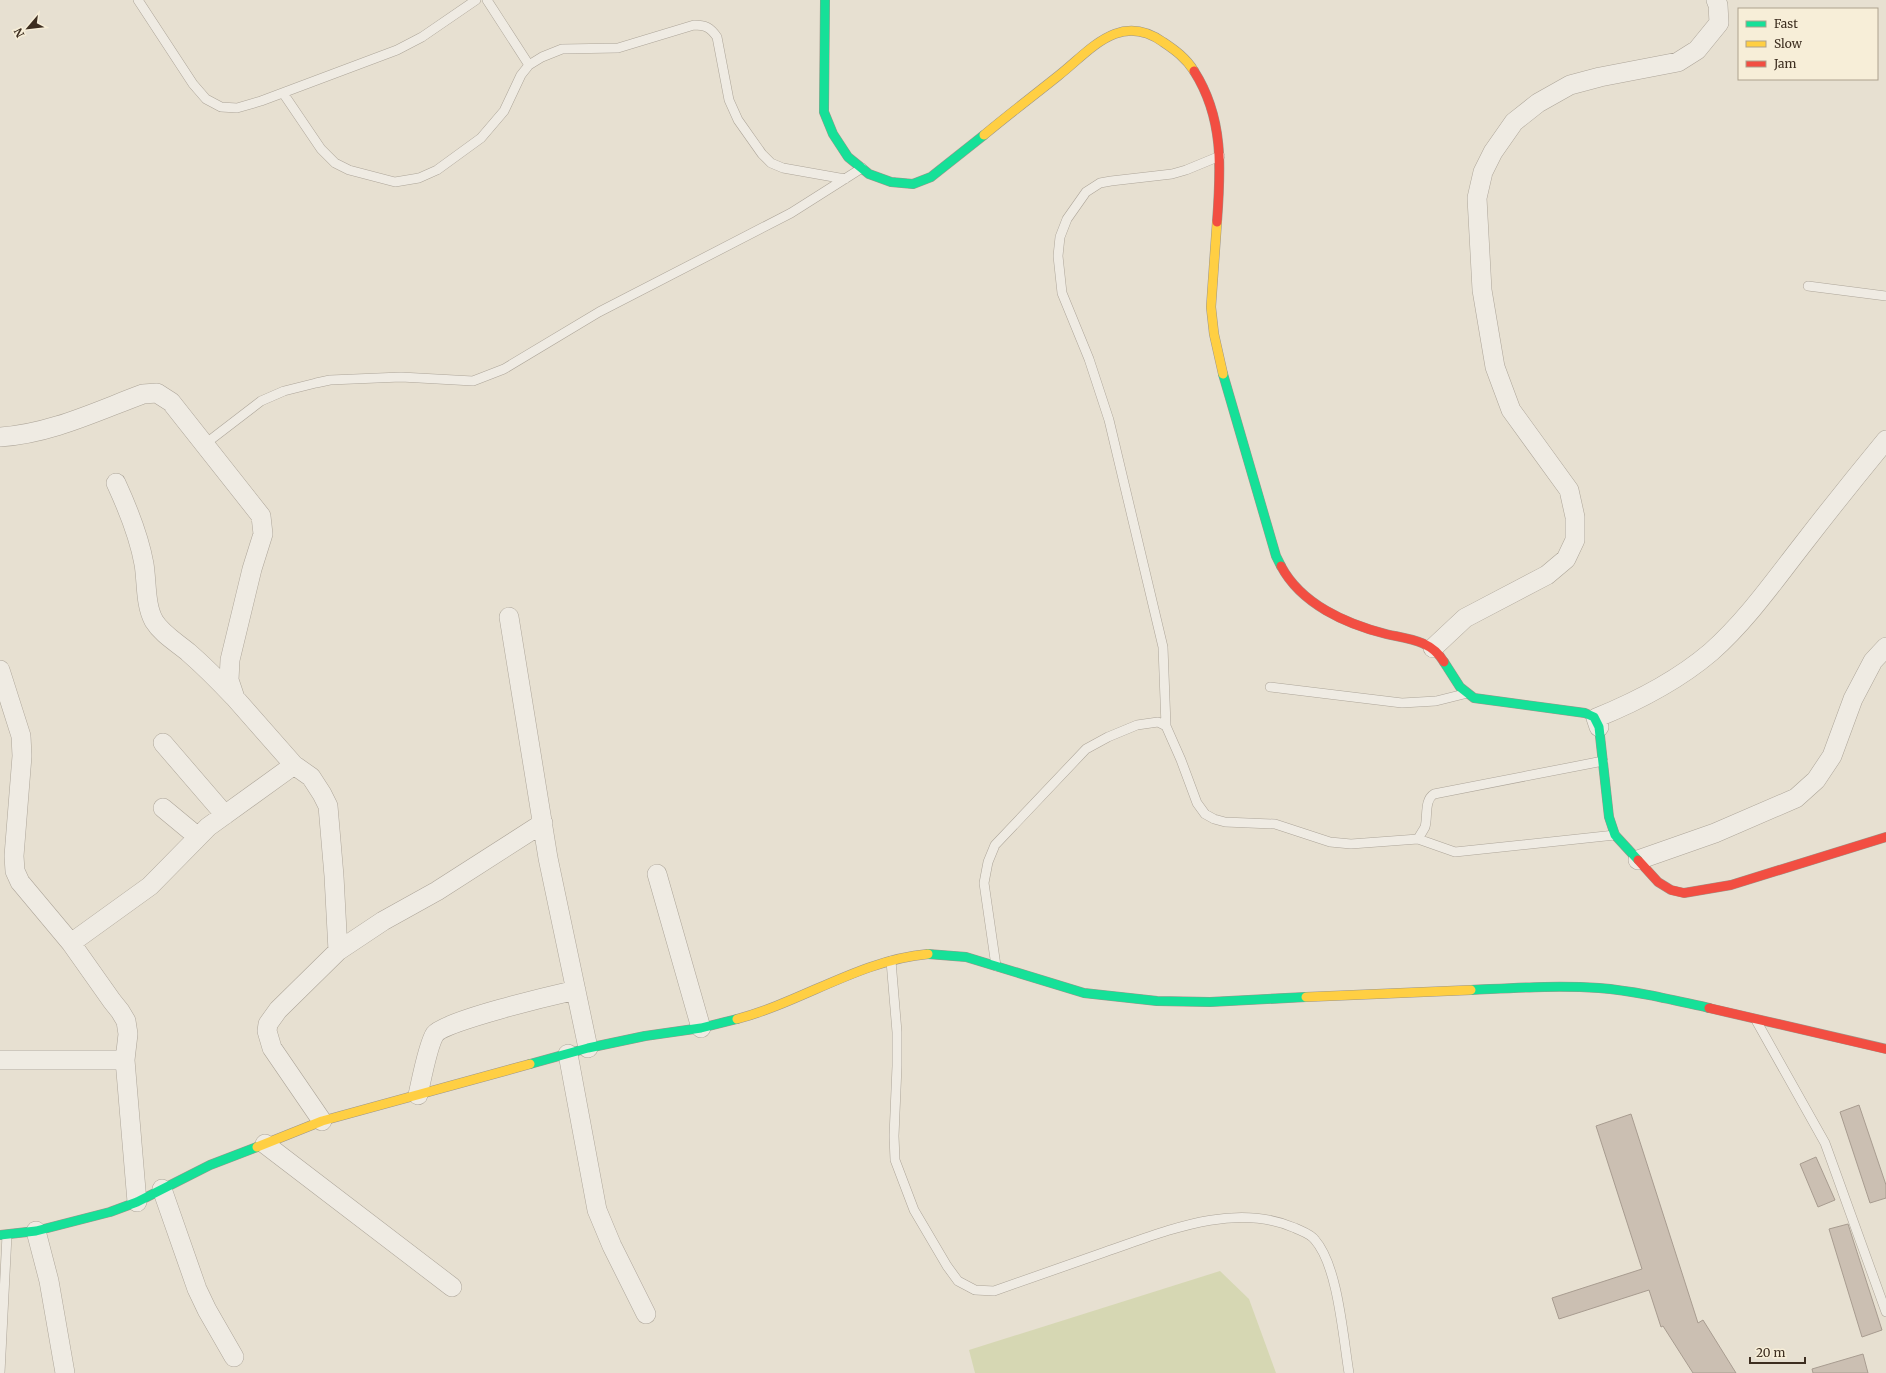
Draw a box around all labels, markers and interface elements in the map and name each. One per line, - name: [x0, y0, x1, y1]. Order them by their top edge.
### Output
- north arrow: [8, 8, 48, 48]
- legend: [1738, 8, 1878, 80]
- text: Fast: [1774, 16, 1798, 31]
- text: N: [11, 25, 27, 40]
- text: Slow: [1774, 36, 1803, 51]
- text: Jam: [1773, 56, 1797, 71]
- scale bar: [1750, 1339, 1805, 1365]
- text: 20 m: [1756, 1345, 1785, 1360]

